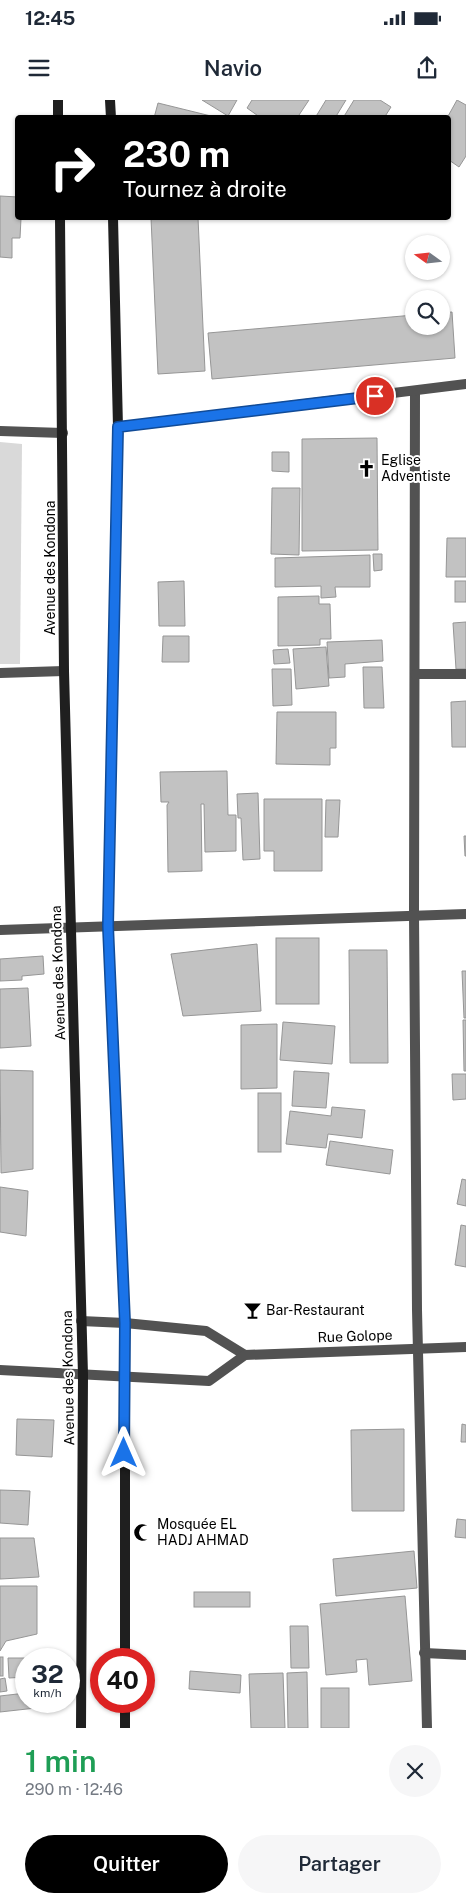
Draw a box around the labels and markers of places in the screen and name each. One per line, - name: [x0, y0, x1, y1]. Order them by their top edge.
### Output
- pin: [354, 375, 396, 417]
- place label: Eglise Adventiste: [381, 452, 451, 484]
- church icon: Eglise Adventiste: [357, 458, 377, 478]
- bar icon: Bar-Restaurant: [242, 1300, 262, 1320]
- place label: Bar-Restaurant: [266, 1302, 365, 1318]
- place label: Mosquée EL HADJ AHMAD: [157, 1516, 249, 1548]
- mosque icon: Mosquée EL HADJ AHMAD: [133, 1522, 153, 1542]

